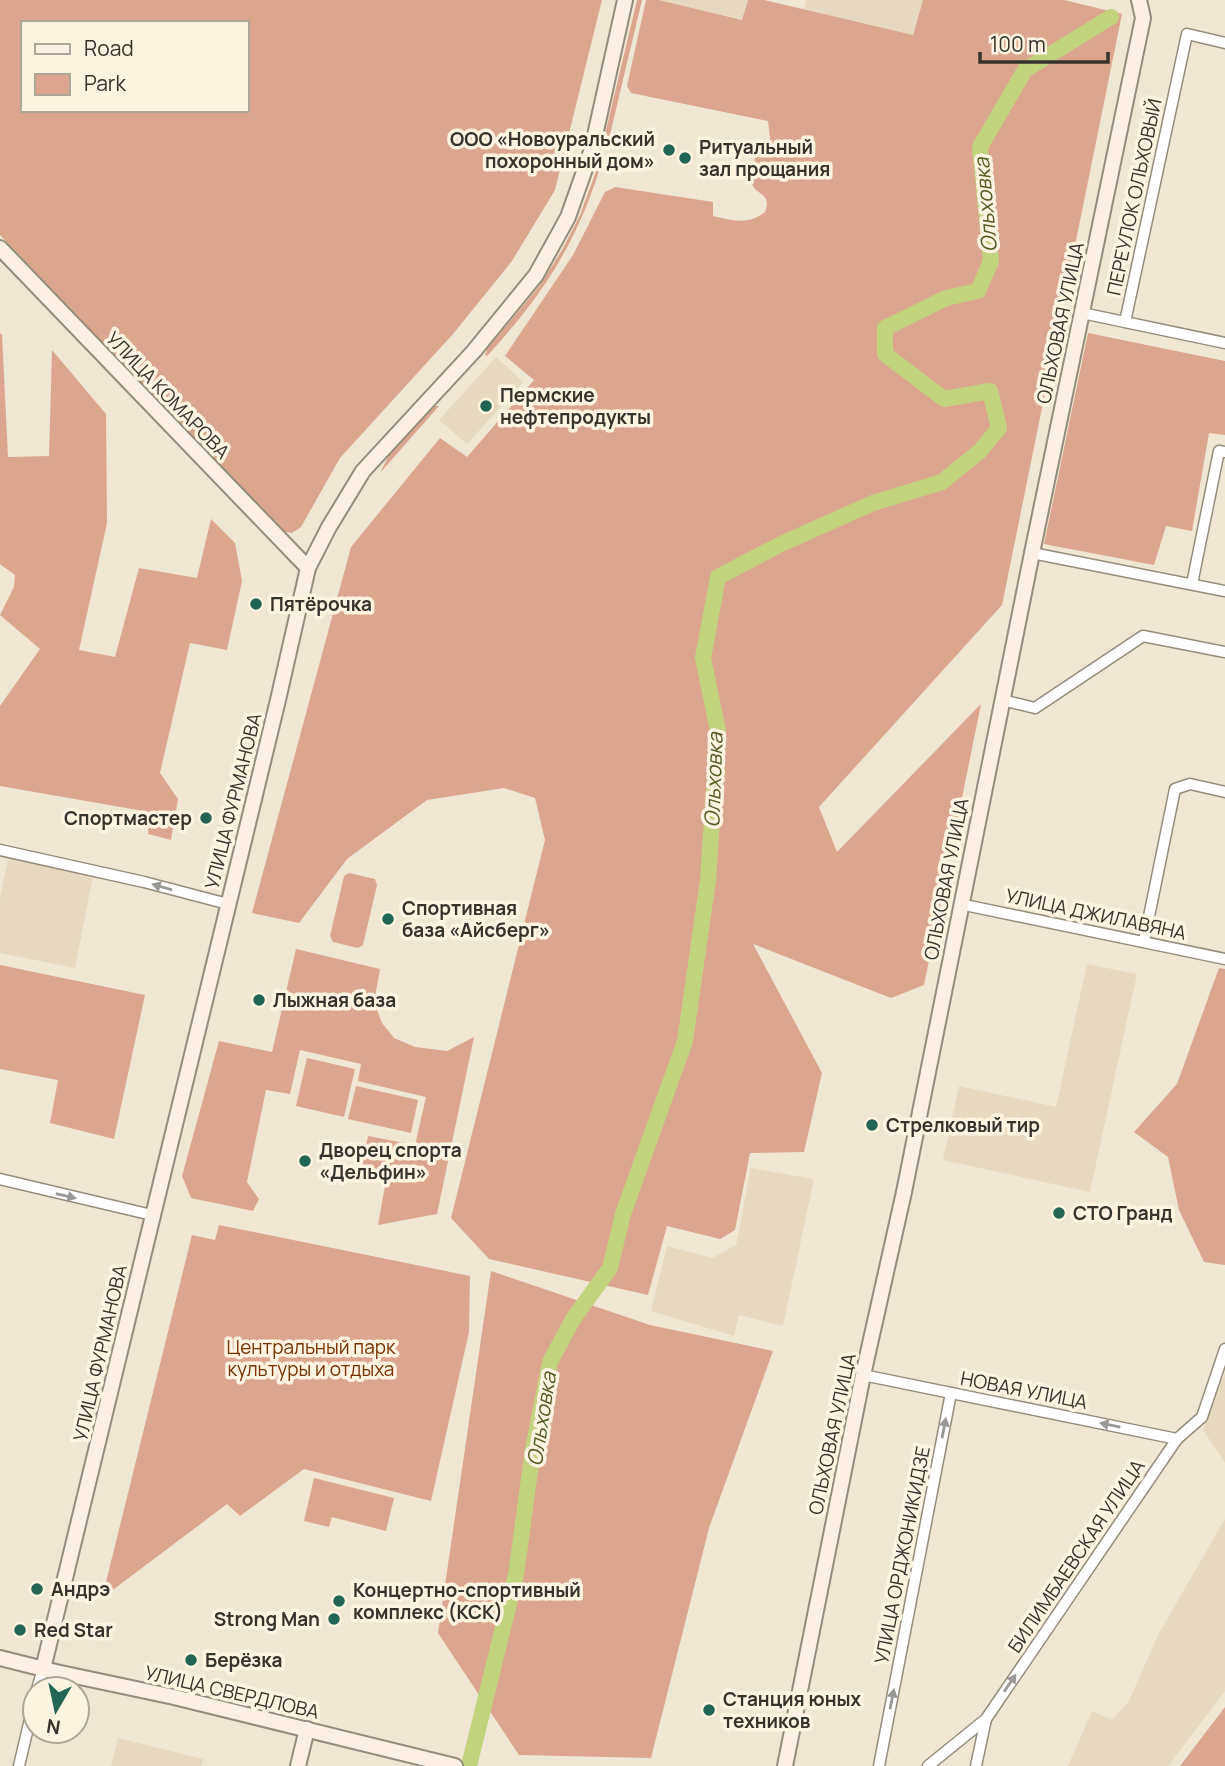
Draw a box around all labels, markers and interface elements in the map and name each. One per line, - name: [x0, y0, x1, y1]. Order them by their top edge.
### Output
- legend: [21, 21, 248, 112]
- scale bar: [980, 21, 1108, 65]
- text: 100 m: [990, 30, 1046, 58]
- text: Road: [84, 34, 134, 62]
- text: Park: [84, 69, 126, 97]
- street label: ПЕРЕУЛОК ОЛЬХОВЫЙ: [1100, 96, 1168, 298]
- place label: ООО «Новоуральский похоронный дом»: [450, 126, 655, 174]
- place label: Ритуальный зал прощания: [699, 134, 830, 182]
- marker: ООО «Новоуральский похоронный дом»: [661, 142, 677, 158]
- marker: Ритуальный зал прощания: [677, 150, 693, 166]
- water label: Ольховка: [967, 155, 1003, 253]
- street label: ОЛЬХОВАЯ УЛИЦА: [1030, 240, 1090, 406]
- street label: УЛИЦА КОМАРОВА: [100, 326, 236, 464]
- place label: Пермские нефтепродукты: [500, 382, 651, 430]
- marker: Пермские нефтепродукты: [478, 398, 494, 414]
- place label: Пятёрочка: [270, 591, 372, 617]
- marker: Пятёрочка: [248, 596, 264, 612]
- street label: УЛИЦА ФУРМАНОВА: [199, 710, 267, 892]
- water label: Ольховка: [697, 731, 729, 828]
- street label: ОЛЬХОВАЯ УЛИЦА: [918, 796, 974, 962]
- place label: Спортмастер: [64, 805, 192, 831]
- marker: Спортмастер: [198, 810, 214, 826]
- one-way arrow: [151, 881, 173, 892]
- street label: УЛИЦА ДЖИЛАВЯНА: [1003, 882, 1189, 946]
- place label: Спортивная база «Айсберг»: [402, 895, 550, 943]
- marker: Спортивная база «Айсберг»: [380, 911, 396, 927]
- place label: Лыжная база: [273, 987, 396, 1013]
- marker: Лыжная база: [251, 992, 267, 1008]
- place label: Стрелковый тир: [886, 1112, 1040, 1138]
- marker: Стрелковый тир: [864, 1117, 880, 1133]
- place label: Дворец спорта «Дельфин»: [319, 1137, 462, 1185]
- marker: Дворец спорта «Дельфин»: [297, 1153, 313, 1169]
- one-way arrow: [55, 1191, 77, 1202]
- place label: СТО Гранд: [1073, 1200, 1173, 1226]
- marker: СТО Гранд: [1051, 1205, 1067, 1221]
- street label: УЛИЦА ФУРМАНОВА: [67, 1262, 133, 1444]
- park label: Центральный парк культуры и отдыха: [227, 1334, 396, 1382]
- street label: ОЛЬХОВАЯ УЛИЦА: [802, 1351, 862, 1517]
- street label: НОВАЯ УЛИЦА: [958, 1365, 1090, 1415]
- water label: Ольховка: [520, 1369, 562, 1468]
- one-way arrow: [939, 1416, 950, 1438]
- one-way arrow: [1099, 1419, 1121, 1430]
- street label: УЛИЦА ОРДЖОНИКИДЗЕ: [868, 1444, 936, 1666]
- street label: БИЛИМБАЕВСКАЯ УЛИЦА: [1002, 1454, 1150, 1658]
- place label: Андрэ: [51, 1576, 110, 1602]
- place label: Концертно-спортивный комплекс (КСК): [353, 1577, 581, 1625]
- marker: Андрэ: [29, 1581, 45, 1597]
- marker: Концертно-спортивный комплекс (КСК): [331, 1593, 347, 1609]
- place label: Strong Man: [214, 1606, 320, 1632]
- marker: Strong Man: [326, 1611, 342, 1627]
- place label: Red Star: [34, 1617, 113, 1643]
- marker: Red Star: [12, 1622, 28, 1638]
- place label: Берёзка: [205, 1647, 282, 1673]
- marker: Берёзка: [183, 1652, 199, 1668]
- street label: УЛИЦА СВЕРДЛОВА: [142, 1659, 322, 1725]
- one-way arrow: [1003, 1674, 1017, 1692]
- north arrow: [21, 1675, 91, 1745]
- place label: Станция юных техников: [723, 1686, 862, 1734]
- one-way arrow: [887, 1688, 898, 1710]
- marker: Станция юных техников: [701, 1702, 717, 1718]
- text: N: [45, 1713, 62, 1741]

